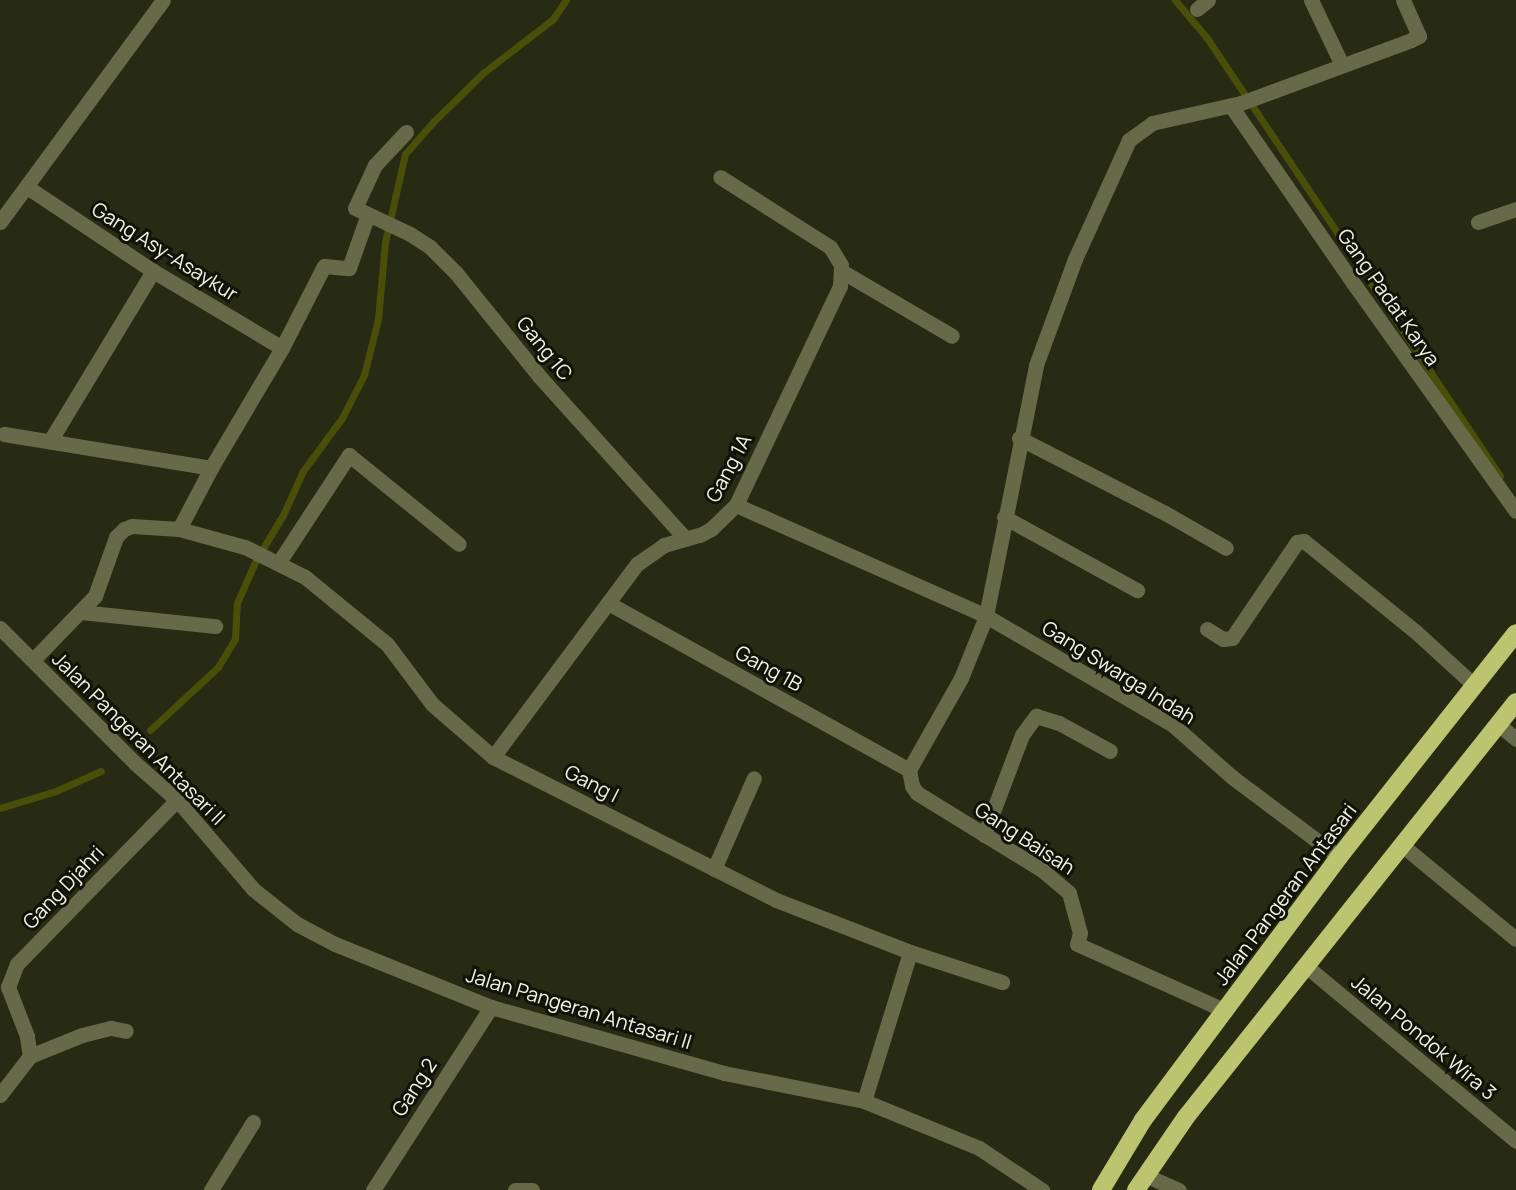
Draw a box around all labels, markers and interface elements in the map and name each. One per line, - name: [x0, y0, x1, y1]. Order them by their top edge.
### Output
- street label: Gang Asy-Asaykur: [88, 196, 242, 306]
- street label: Gang Padat Karya: [1333, 224, 1445, 370]
- street label: Gang 1C: [512, 311, 578, 385]
- street label: Gang 1A: [700, 430, 756, 506]
- street label: Gang Swarga Indah: [1038, 615, 1200, 729]
- street label: Gang 1B: [731, 640, 807, 696]
- street label: Jalan Pangeran Antasari II: [48, 647, 230, 829]
- street label: Gang I: [561, 759, 623, 807]
- street label: Gang Baisah: [970, 797, 1080, 879]
- street label: Jalan Pangeran Antasari: [1209, 798, 1361, 990]
- street label: Gang Djahri: [17, 840, 109, 934]
- street label: Jalan Pangeran Antasari II: [463, 962, 695, 1054]
- street label: Jalan Pondok Wira 3: [1347, 970, 1501, 1104]
- street label: Gang 2: [386, 1053, 442, 1121]

